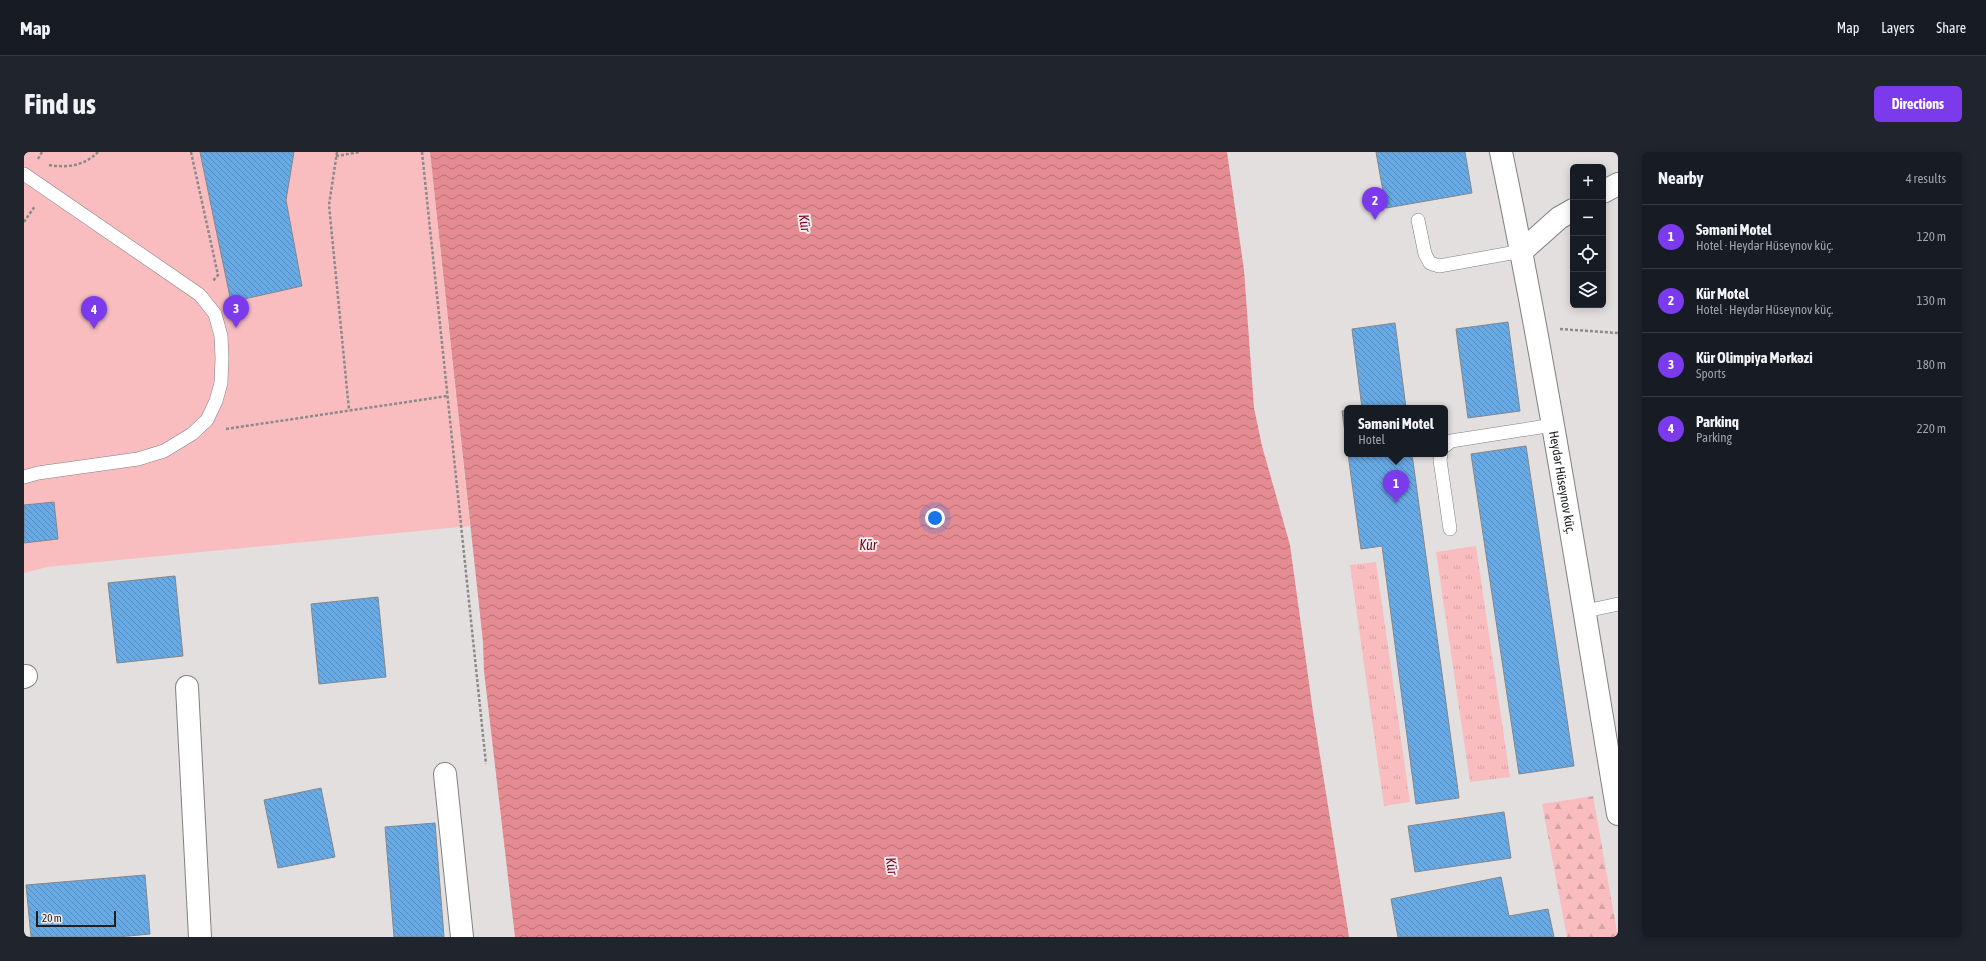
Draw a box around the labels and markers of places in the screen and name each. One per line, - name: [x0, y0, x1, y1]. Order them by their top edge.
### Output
- pin: 2: [1362, 187, 1388, 220]
- pin: 3: [223, 295, 249, 328]
- pin: 4: [81, 296, 107, 329]
- pin: 1: [1383, 470, 1409, 503]

